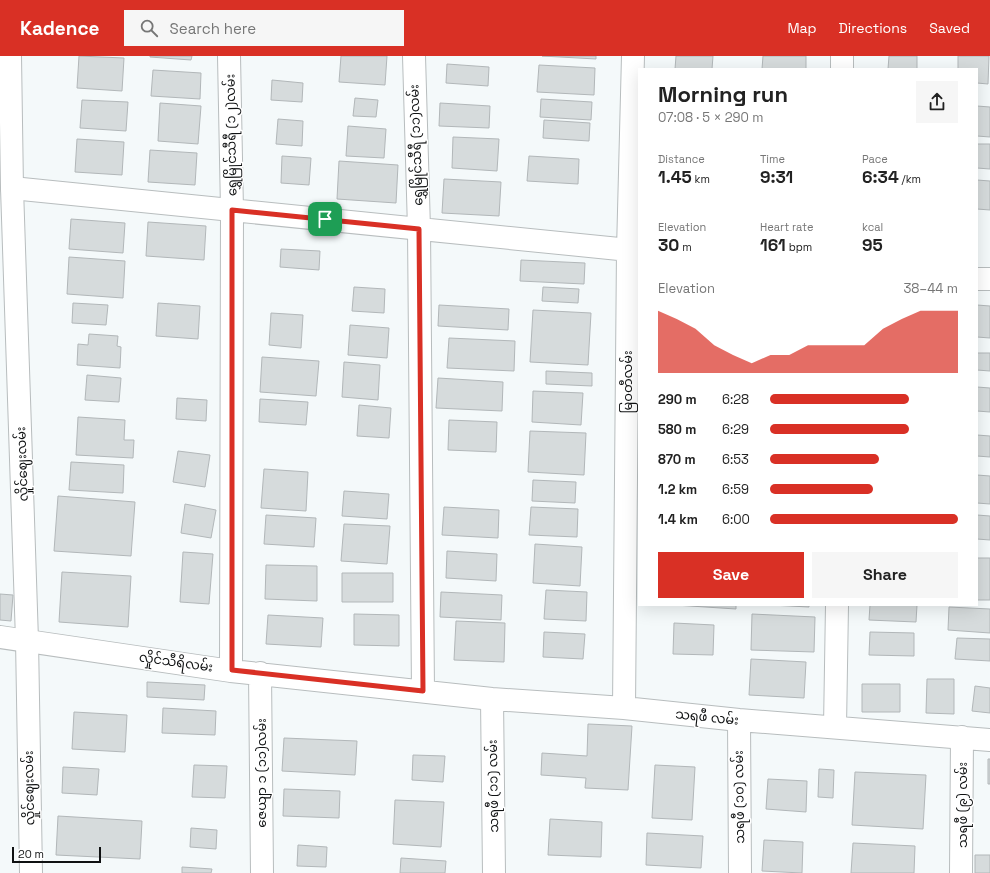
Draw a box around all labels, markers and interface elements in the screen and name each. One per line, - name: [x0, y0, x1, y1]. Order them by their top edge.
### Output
- search box: [124, 10, 404, 46]
- text: Kadence: [20, 16, 100, 41]
- icon: search: [138, 17, 160, 39]
- text: Search here: [170, 19, 256, 38]
- text: Map: [787, 19, 817, 37]
- text: Directions: [839, 19, 907, 37]
- text: Saved: [929, 19, 970, 37]
- street label: ရွှေမြိုင်သီရီ (၁၂)လမ်း: [221, 74, 243, 196]
- text: Morning run: [658, 80, 788, 108]
- button: share: [916, 81, 958, 123]
- street label: ရွှေမြိုင်သီရီ (၁၁)လမ်း: [405, 84, 429, 206]
- text: 07:08 · 5 × 290 m: [658, 109, 763, 126]
- text: Distance: [658, 152, 705, 166]
- text: Time: [760, 152, 785, 166]
- text: Pace: [862, 152, 888, 166]
- text: 1.45: [658, 166, 692, 188]
- text: 9:31: [760, 166, 793, 188]
- text: 6:34: [862, 166, 899, 188]
- text: km: [692, 172, 710, 186]
- text: /km: [899, 172, 921, 186]
- pin: [308, 202, 342, 236]
- icon: arrive: [314, 208, 336, 230]
- text: Elevation: [658, 220, 706, 234]
- text: Heart rate: [760, 220, 813, 234]
- text: kcal: [862, 220, 883, 234]
- text: 30: [658, 234, 679, 256]
- text: 161: [760, 234, 786, 256]
- text: 95: [862, 234, 883, 256]
- text: m: [679, 240, 692, 254]
- text: bpm: [786, 240, 812, 254]
- text: Elevation: [658, 280, 715, 297]
- text: 38–44 m: [903, 280, 958, 297]
- street label: မြဝတီလမ်း: [619, 350, 638, 414]
- text: 290 m: [658, 391, 697, 408]
- text: 6:28: [722, 391, 749, 408]
- text: 580 m: [658, 421, 696, 438]
- text: 6:29: [722, 421, 749, 438]
- street label: လှိုင်ဈေးလမ်း: [12, 426, 34, 502]
- text: 870 m: [658, 451, 696, 468]
- text: 6:53: [722, 451, 749, 468]
- text: 1.2 km: [658, 481, 697, 498]
- text: 6:59: [722, 481, 749, 498]
- text: 1.4 km: [658, 511, 698, 528]
- text: 6:00: [722, 511, 750, 528]
- button: Save: [658, 552, 804, 598]
- button: Share: [812, 552, 958, 598]
- street label: လှိုင်သီရိလမ်း: [138, 648, 214, 678]
- street label: သရဖီ လမ်း: [674, 705, 740, 731]
- street label: ဇေယျာ ၁ (၁၁)လမ်း: [253, 718, 272, 828]
- street label: သရဖီ (၁၁) လမ်း: [484, 739, 504, 833]
- street label: လှိုင်ဈေးလမ်း: [20, 750, 40, 826]
- street label: သရဖီ (၁၀) လမ်း: [730, 750, 750, 844]
- street label: သရဖီ (၉) လမ်း: [954, 762, 973, 848]
- scale bar: [12, 845, 101, 864]
- text: 20 m: [18, 847, 44, 861]

